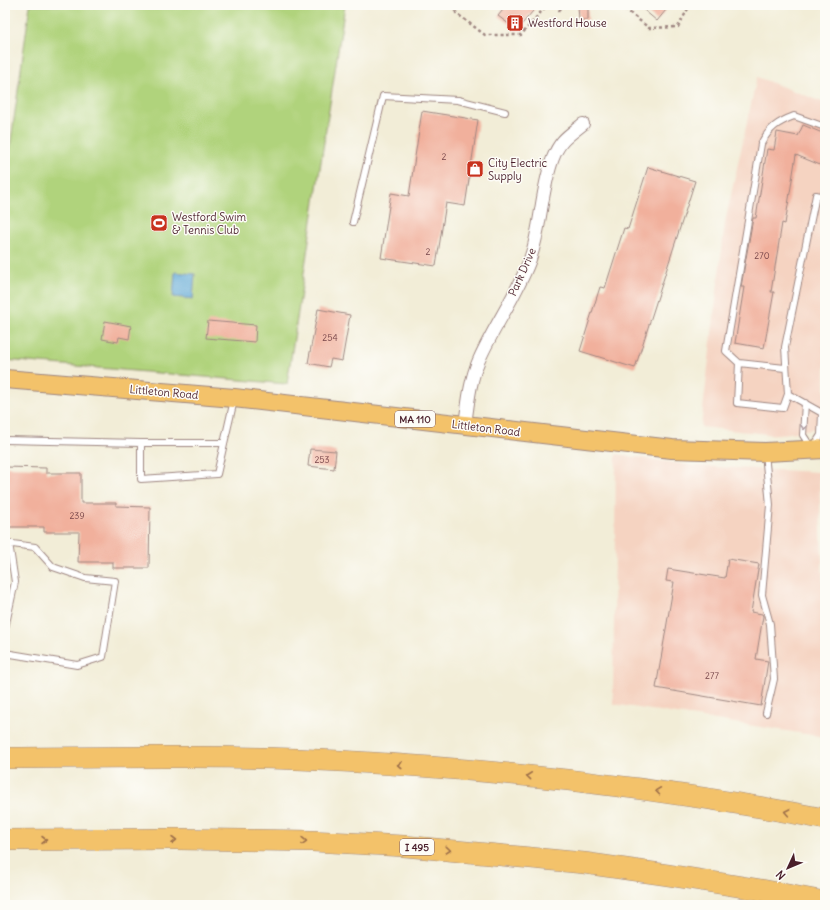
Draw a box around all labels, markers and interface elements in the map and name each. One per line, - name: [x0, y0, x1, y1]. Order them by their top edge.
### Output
- building icon: Westford House: [505, 13, 525, 33]
- place label: Westford House: [528, 16, 607, 30]
- house number: 2: [442, 151, 447, 162]
- place label: City Electric Supply: [488, 156, 547, 183]
- shop icon: City Electric Supply: [465, 159, 485, 179]
- place label: Westford Swim & Tennis Club: [172, 210, 246, 237]
- sports icon: Westford Swim & Tennis Club: [149, 213, 169, 233]
- house number: 2: [426, 246, 431, 257]
- street label: Park Drive: [505, 246, 539, 298]
- house number: 270: [754, 250, 770, 261]
- house number: 254: [322, 332, 338, 343]
- street label: Littleton Road: [129, 382, 199, 402]
- road number: MA 110: [395, 411, 435, 427]
- street label: Littleton Road: [451, 417, 522, 439]
- one-way arrow: [799, 424, 808, 430]
- house number: 253: [314, 454, 330, 465]
- house number: 239: [69, 510, 85, 521]
- house number: 277: [705, 670, 719, 681]
- one-way arrow: [397, 760, 403, 769]
- one-way arrow: [526, 772, 532, 781]
- one-way arrow: [655, 787, 661, 796]
- one-way arrow: [784, 808, 790, 816]
- one-way arrow: [171, 835, 177, 844]
- one-way arrow: [41, 836, 47, 844]
- one-way arrow: [301, 837, 307, 845]
- road number: I 495: [400, 839, 434, 855]
- one-way arrow: [445, 845, 451, 854]
- north arrow: [768, 848, 808, 888]
- text: N: [773, 867, 788, 883]

